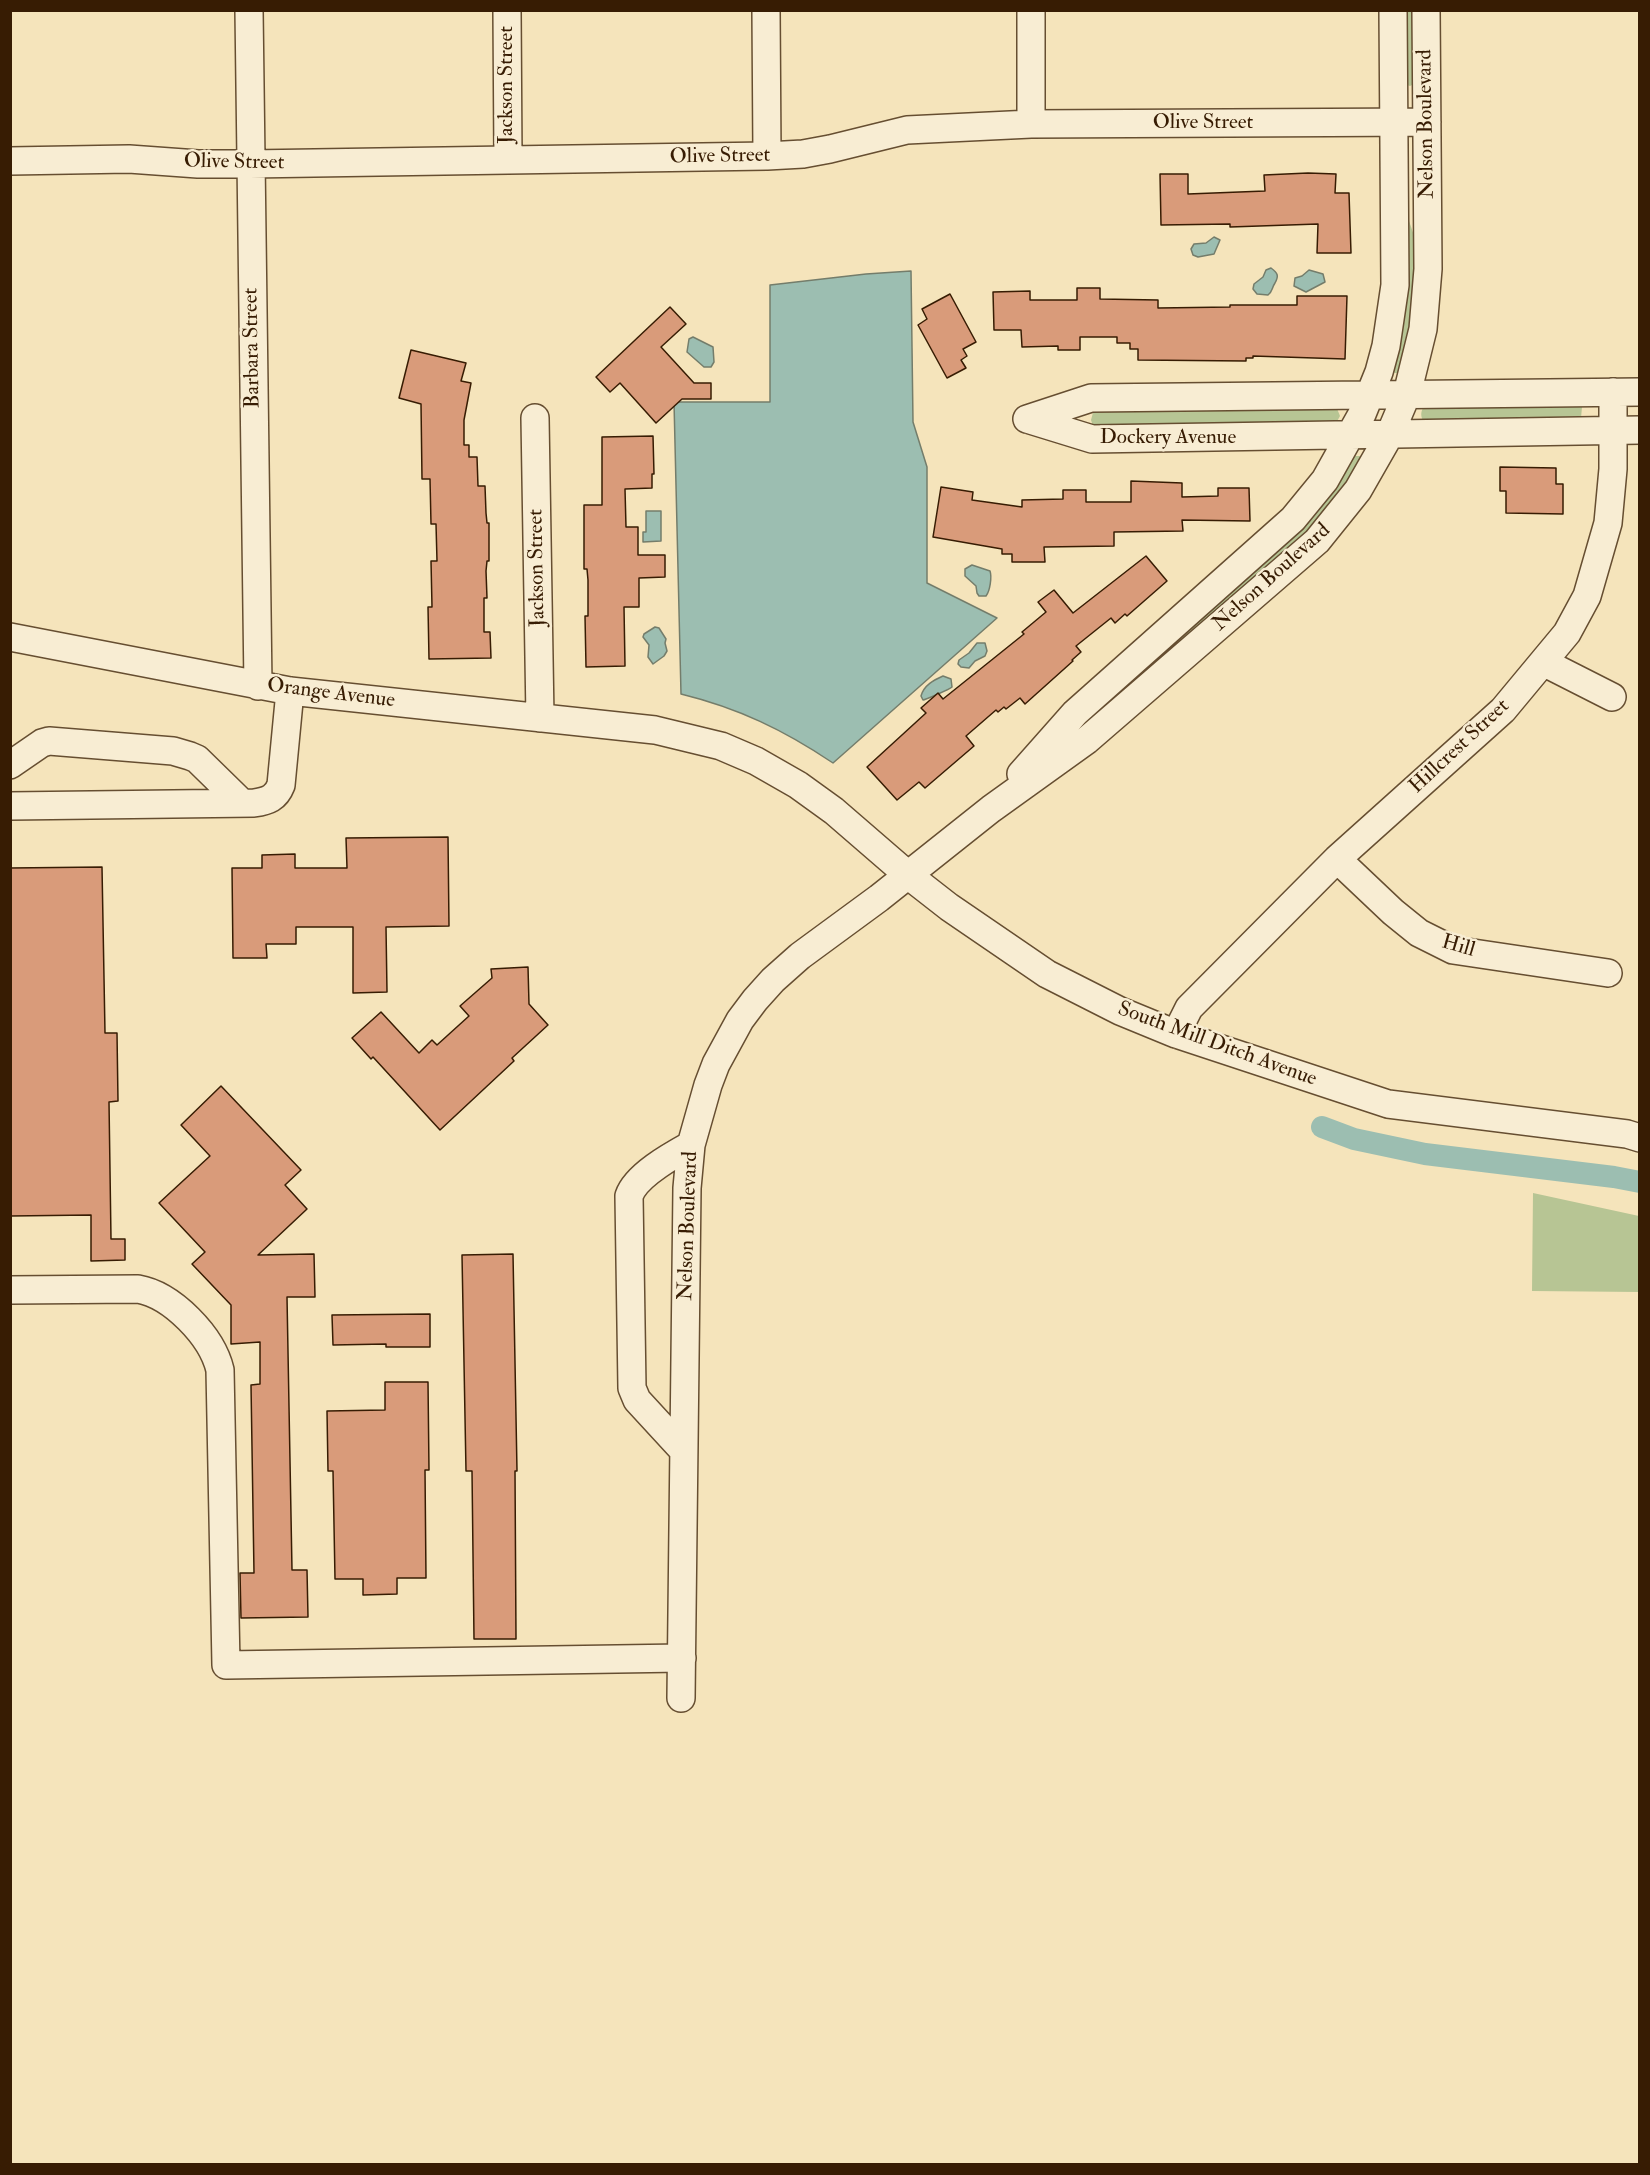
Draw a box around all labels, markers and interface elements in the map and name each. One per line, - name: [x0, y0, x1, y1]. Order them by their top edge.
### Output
- street label: Jackson Street: [494, 26, 520, 144]
- street label: Nelson Boulevard: [1413, 49, 1441, 199]
- street label: Olive Street: [1153, 110, 1253, 136]
- street label: Olive Street: [670, 144, 770, 170]
- street label: Olive Street: [184, 150, 284, 176]
- street label: Barbara Street: [239, 287, 267, 409]
- street label: Dockery Avenue: [1100, 425, 1236, 451]
- street label: Jackson Street: [524, 509, 552, 627]
- street label: Nelson Boulevard: [1208, 519, 1336, 637]
- street label: Orange Avenue: [266, 674, 396, 714]
- street label: Hillcrest Street: [1405, 694, 1515, 800]
- street label: Hill: [1438, 930, 1478, 964]
- street label: South Mill Ditch Avenue: [1114, 997, 1320, 1093]
- street label: Nelson Boulevard: [674, 1151, 704, 1301]

